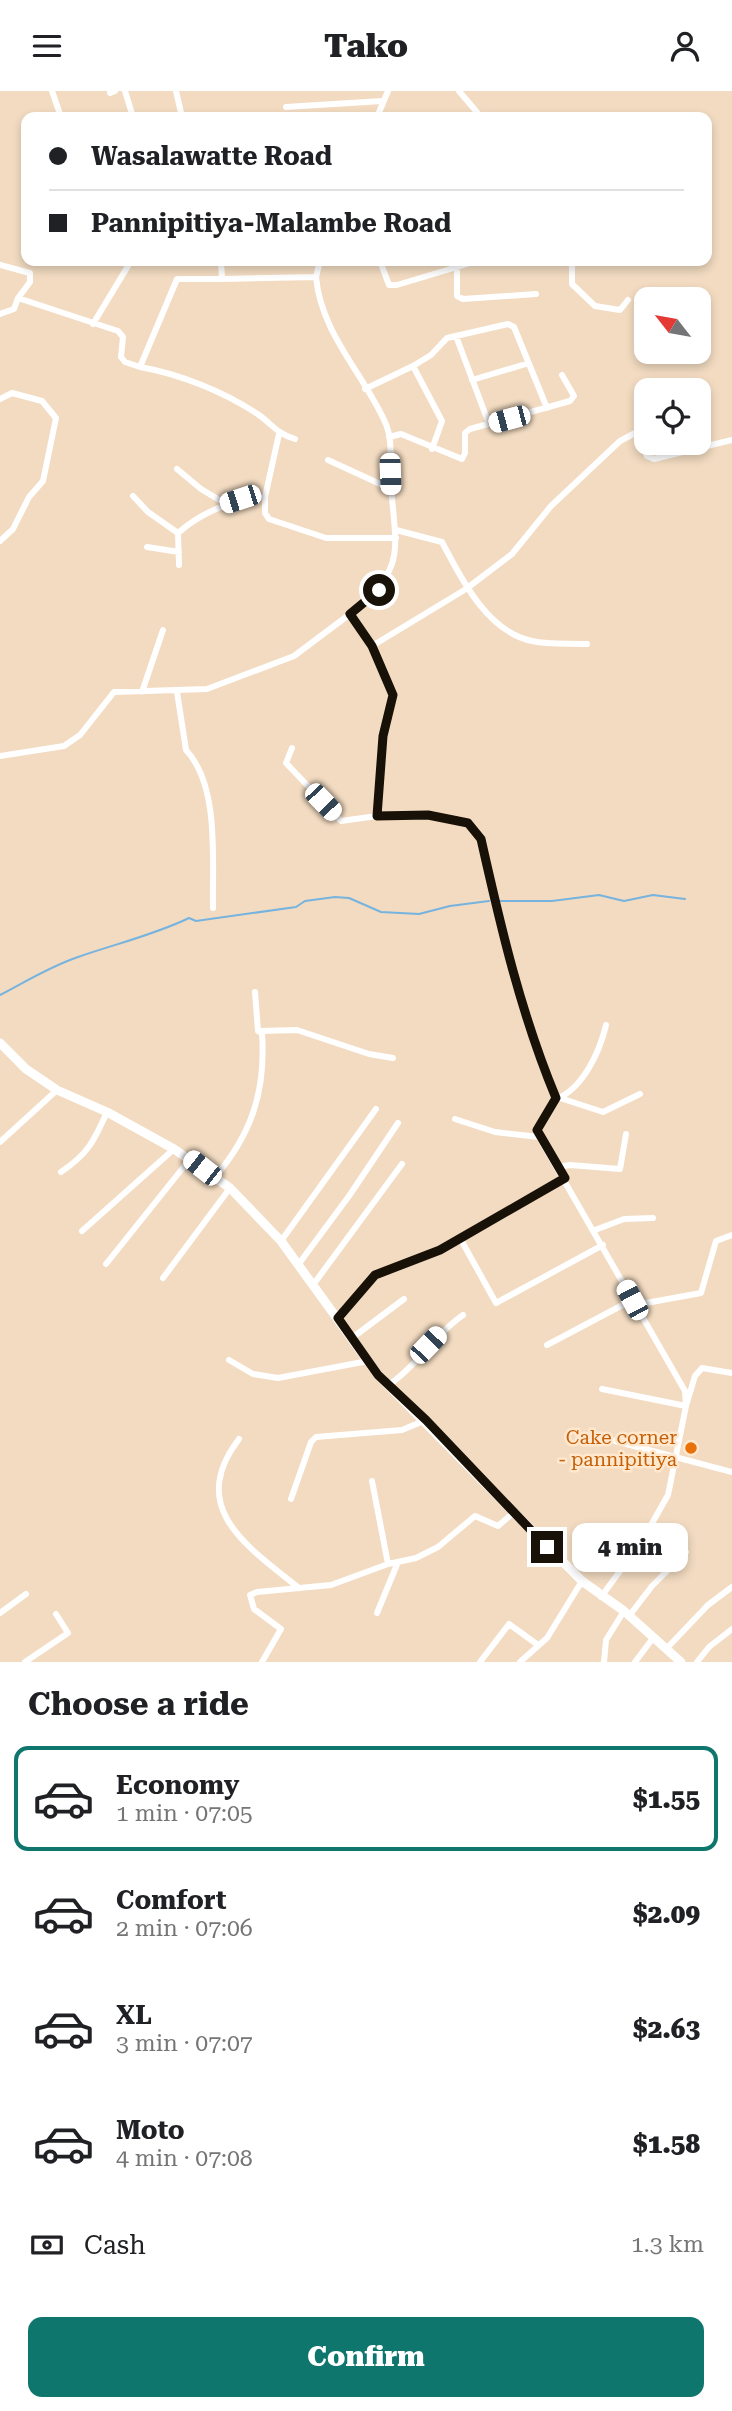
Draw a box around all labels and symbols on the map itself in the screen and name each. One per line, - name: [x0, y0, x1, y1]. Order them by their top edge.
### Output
- north arrow: [634, 287, 710, 364]
- car: [486, 403, 533, 435]
- car: [379, 453, 402, 495]
- car: [217, 483, 264, 515]
- route start: [363, 574, 395, 606]
- car: [301, 780, 346, 824]
- car: [179, 1147, 226, 1189]
- car: [613, 1277, 652, 1323]
- car: [406, 1323, 451, 1367]
- place label: Cake corner - pannipitiya: [558, 1426, 678, 1471]
- marker: Cake corner - pannipitiya: [683, 1440, 699, 1456]
- callout: 4 min: [572, 1523, 687, 1571]
- route end: [531, 1531, 563, 1563]

